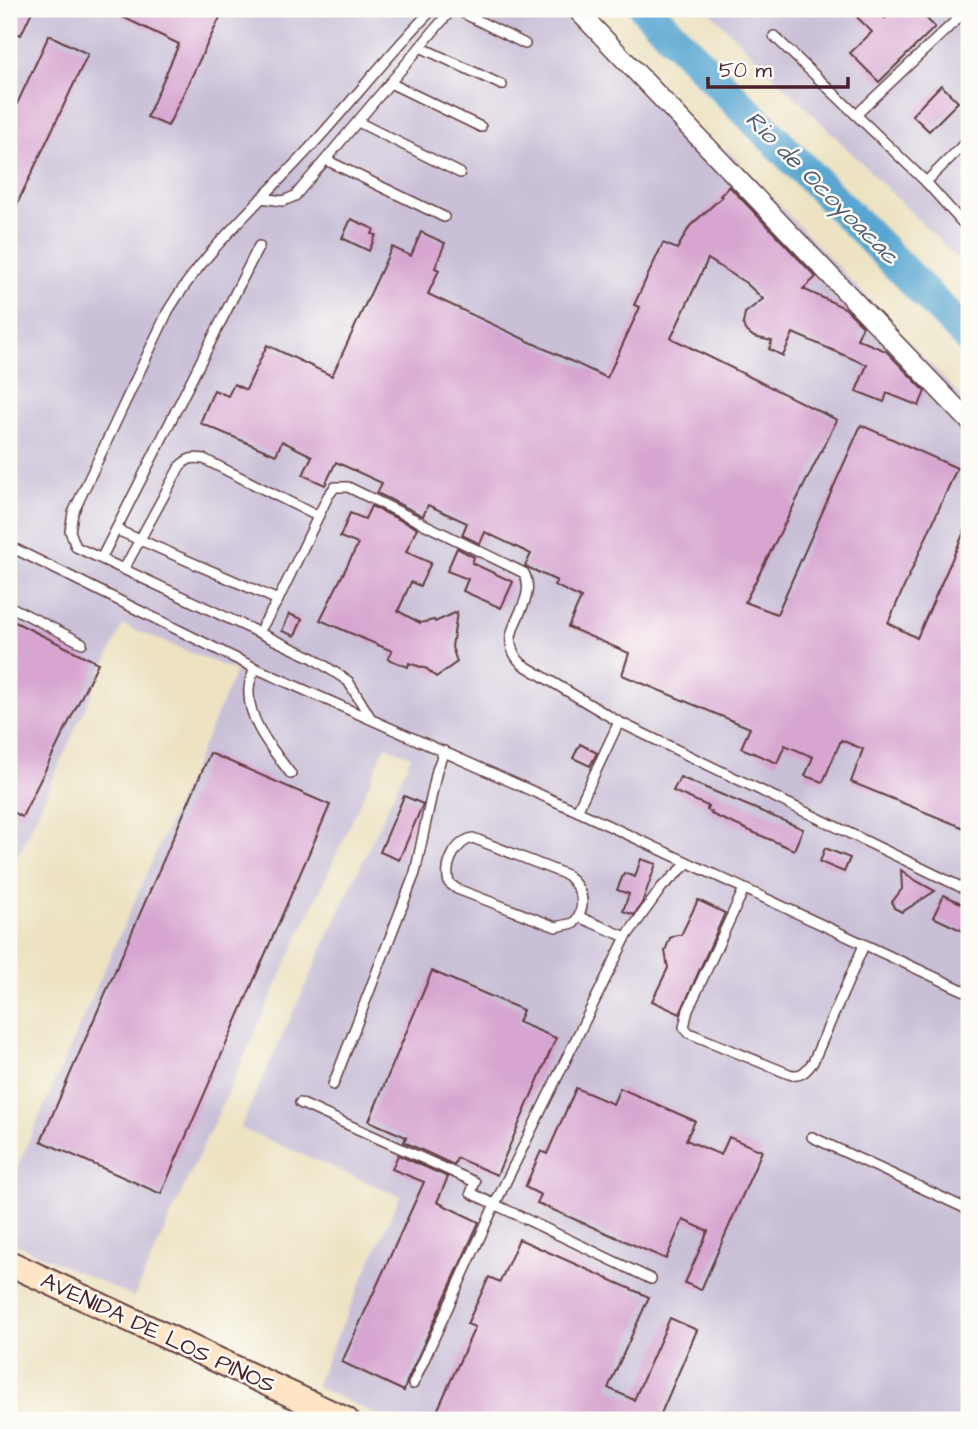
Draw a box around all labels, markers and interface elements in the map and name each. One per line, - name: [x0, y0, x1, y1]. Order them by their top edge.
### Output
- scale bar: [708, 46, 848, 90]
- text: 50 m: [719, 56, 773, 85]
- water label: Rio de Ocoyoacac: [738, 104, 907, 273]
- street label: AVENIDA DE LOS PINOS: [36, 1265, 281, 1402]

